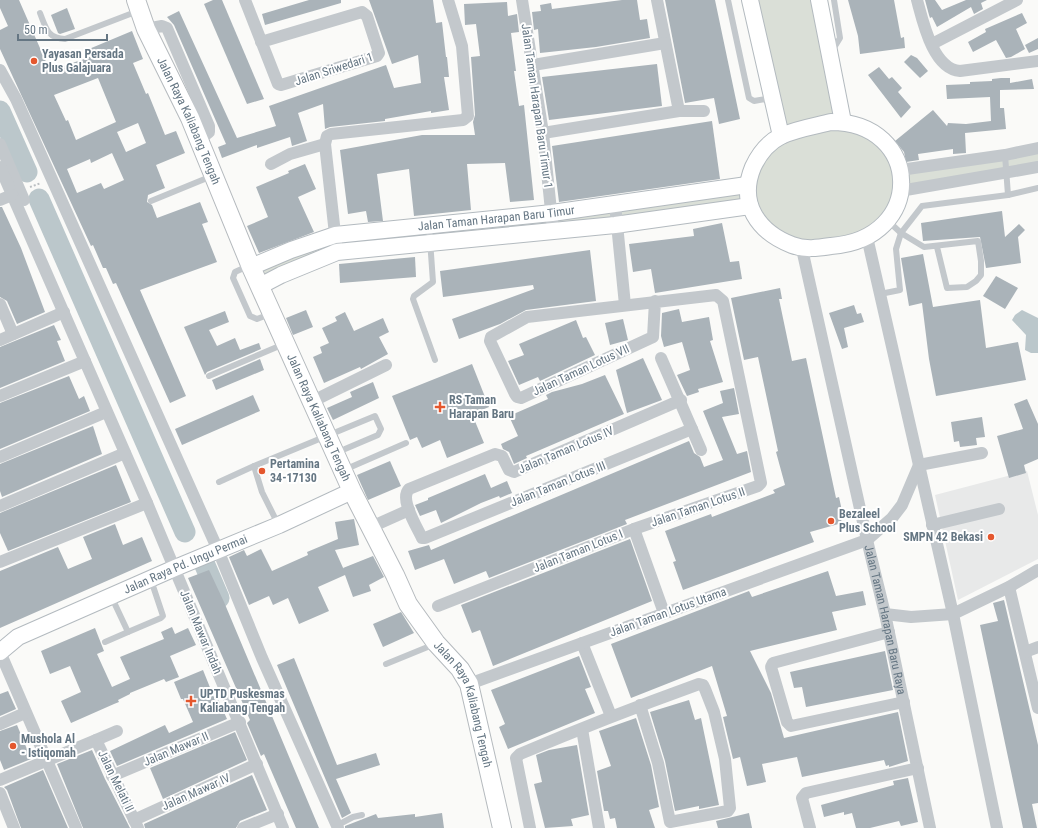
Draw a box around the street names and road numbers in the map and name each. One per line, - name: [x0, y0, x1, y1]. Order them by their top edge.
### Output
- street label: Jalan Taman Harapan Baru Timur 1: [519, 23, 555, 189]
- street label: Jalan Sriwedari 1: [293, 50, 375, 88]
- street label: Jalan Raya Kaliabang Tengah: [154, 55, 224, 187]
- street label: Jalan Taman Harapan Baru Timur: [417, 203, 576, 234]
- street label: Jalan Taman Lotus VII: [530, 341, 632, 399]
- street label: Jalan Raya Kaliabang Tengah: [284, 352, 354, 484]
- street label: Jalan Taman Lotus IV: [516, 424, 616, 476]
- street label: Jalan Taman Lotus III: [508, 459, 608, 509]
- street label: Jalan Taman Lotus II: [649, 484, 747, 530]
- street label: Jalan Taman Lotus I: [531, 527, 625, 575]
- street label: Jalan Raya Pd. Ungu Permai: [121, 532, 249, 597]
- street label: Jalan Taman Harapan Baru Raya: [861, 544, 909, 696]
- street label: Jalan Taman Lotus Utama: [608, 584, 729, 640]
- street label: Jalan Mawar Indah: [177, 588, 225, 676]
- street label: Jalan Raya Kaliabang Tengah: [431, 638, 495, 769]
- street label: Jalan Mawar II: [141, 729, 211, 769]
- street label: Jalan Melati II: [95, 748, 137, 814]
- street label: Jalan Mawar IV: [160, 771, 232, 813]

